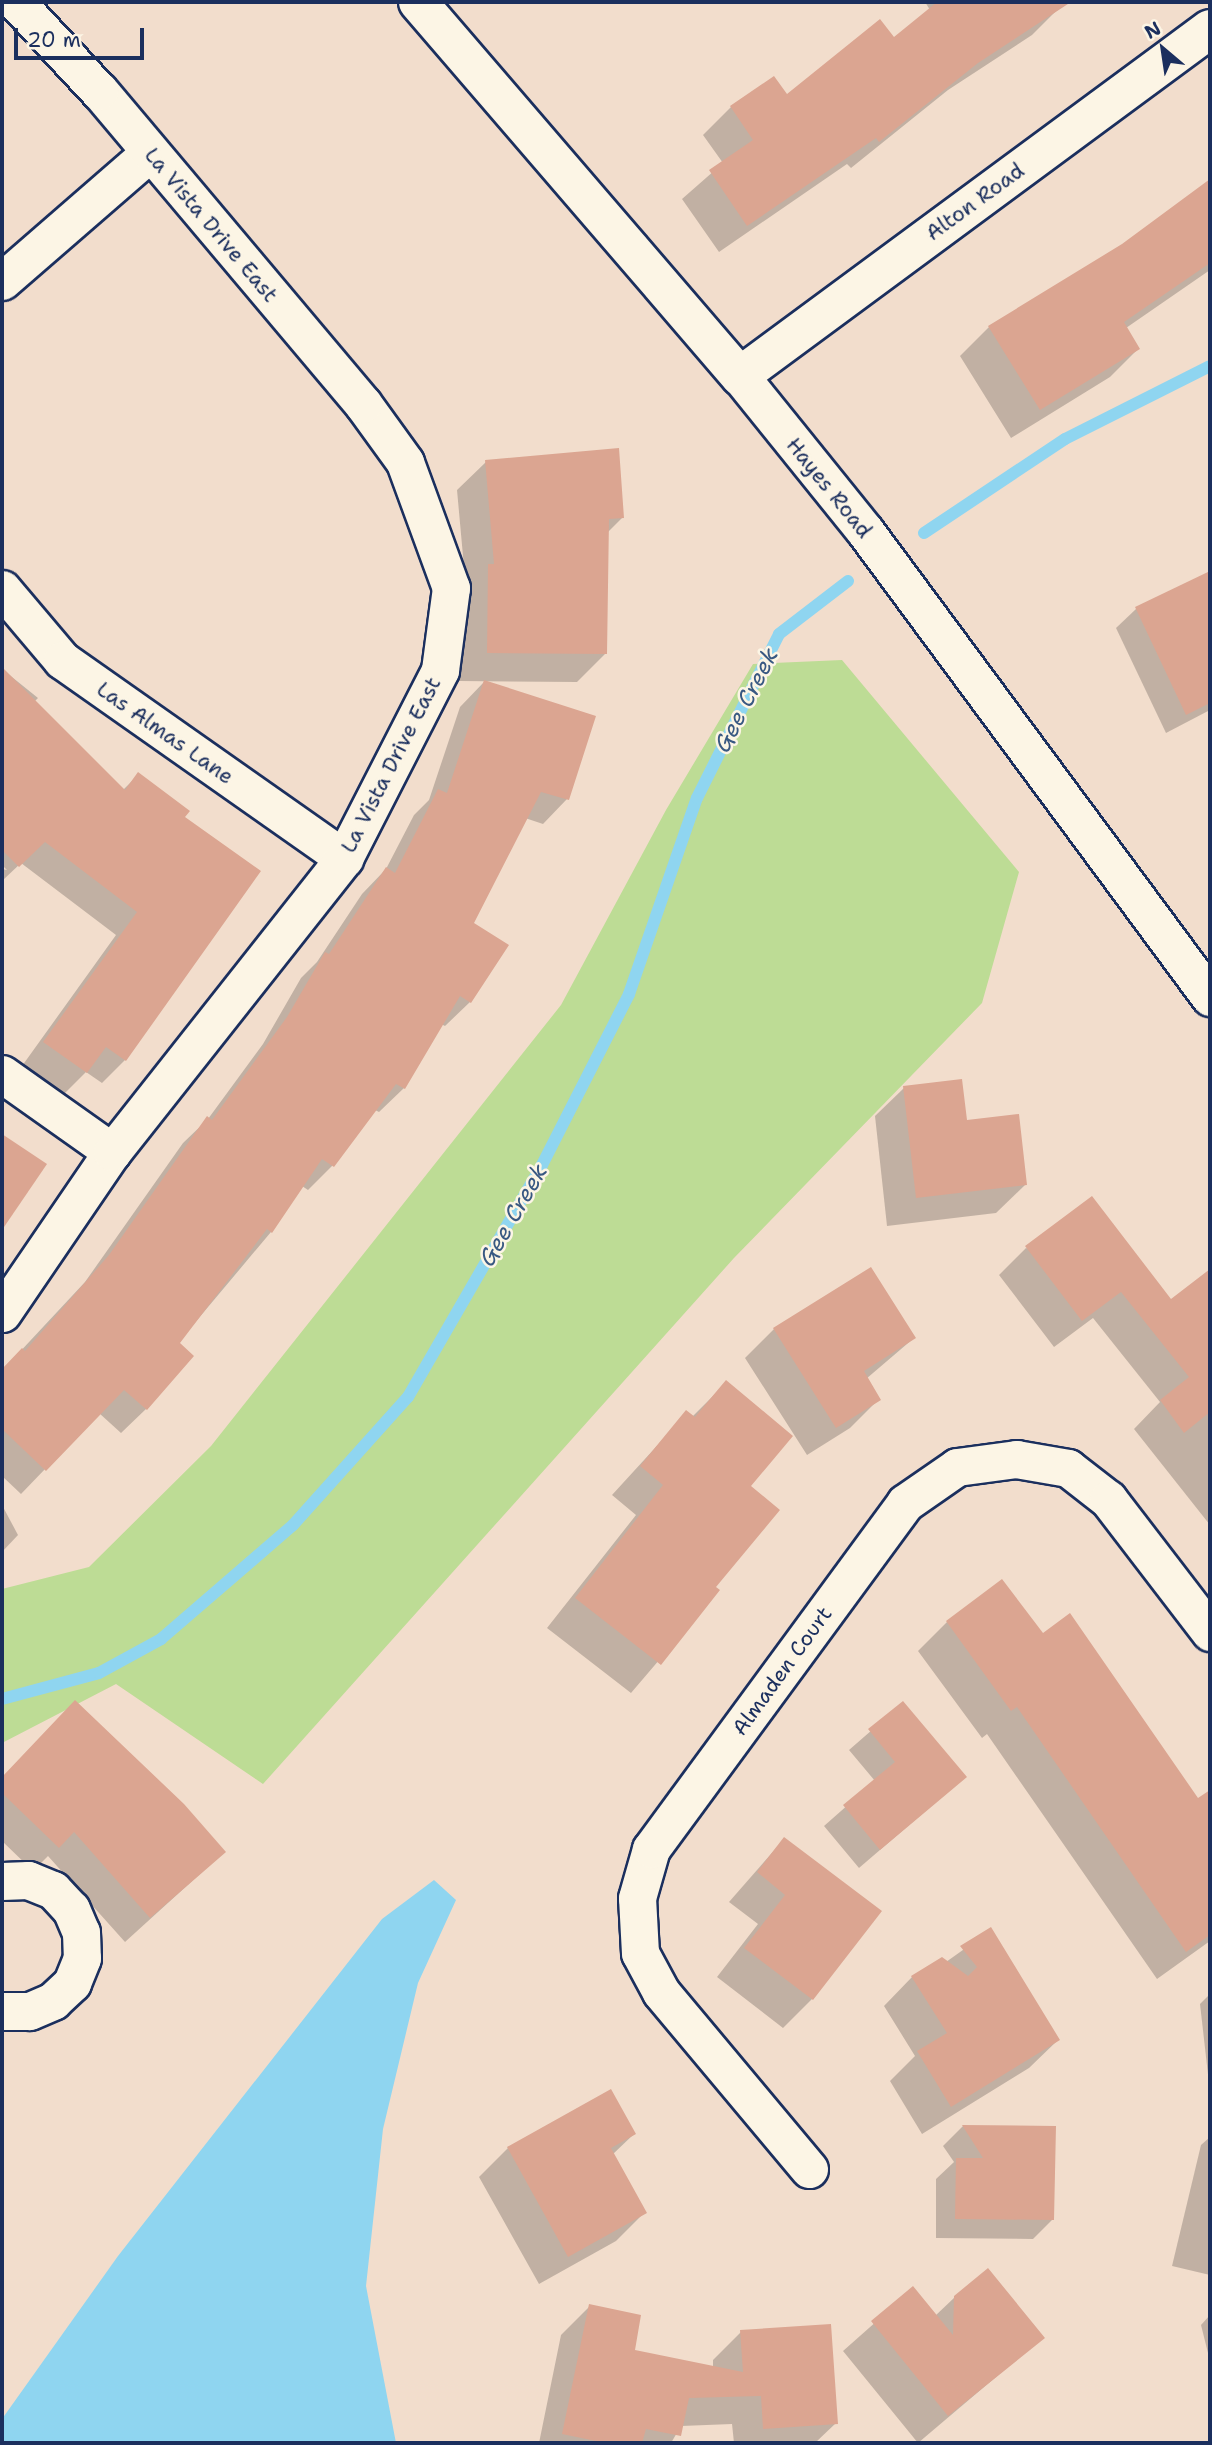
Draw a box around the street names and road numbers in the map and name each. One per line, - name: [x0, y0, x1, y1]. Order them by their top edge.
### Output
- street label: La Vista Drive East: [139, 143, 283, 307]
- street label: Alton Road: [921, 158, 1029, 246]
- street label: Hayes Road: [781, 433, 877, 543]
- street label: La Vista Drive East: [336, 673, 446, 857]
- street label: Las Almas Lane: [92, 676, 238, 790]
- street label: Almaden Court: [727, 1602, 837, 1740]

